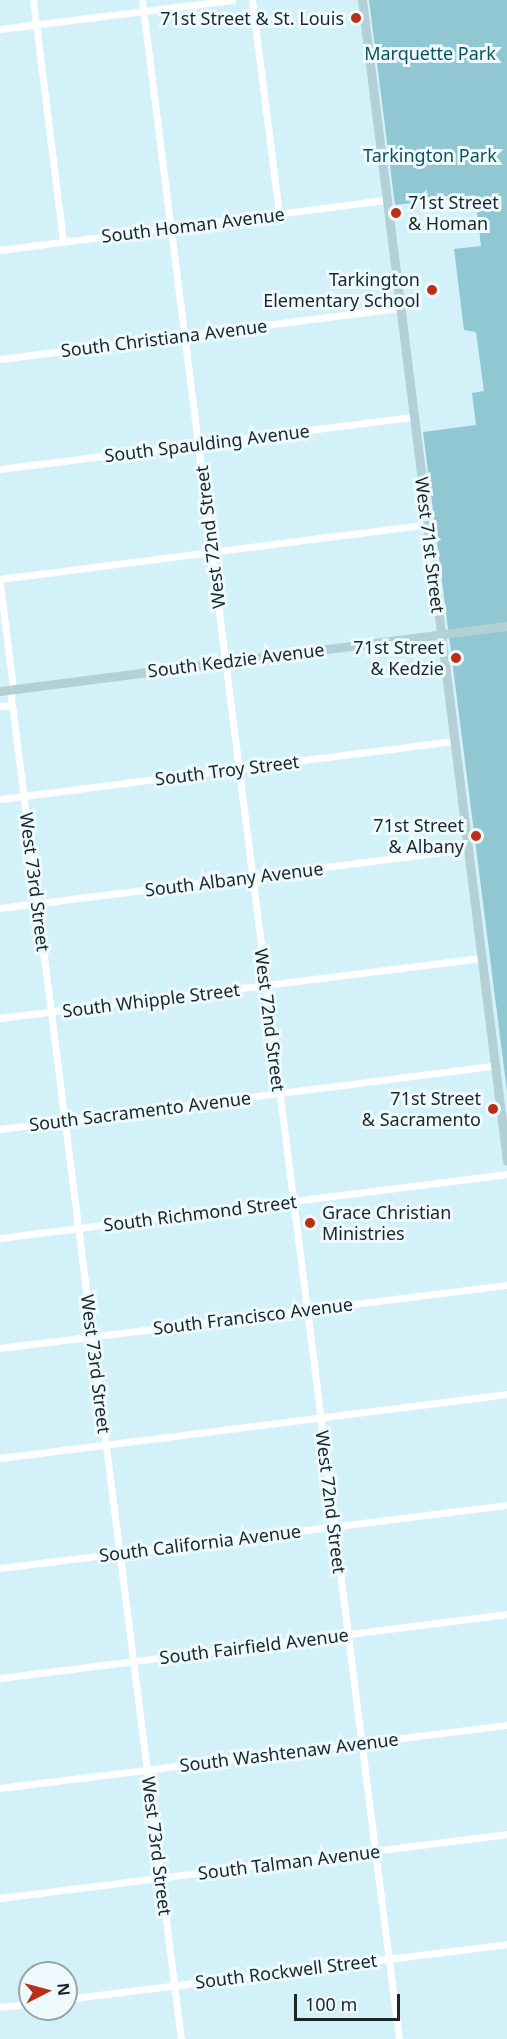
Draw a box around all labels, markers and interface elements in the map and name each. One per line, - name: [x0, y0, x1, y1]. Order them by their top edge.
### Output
- place label: 71st Street & St. Louis: [160, 7, 344, 29]
- marker: 71st Street & St. Louis: [349, 11, 363, 25]
- park label: Marquette Park: [364, 42, 496, 64]
- park label: Tarkington Park: [363, 144, 497, 166]
- place label: 71st Street & Homan: [408, 192, 499, 234]
- street label: South Homan Avenue: [100, 203, 286, 247]
- marker: 71st Street & Homan: [389, 206, 403, 220]
- place label: Tarkington Elementary School: [263, 269, 420, 312]
- marker: Tarkington Elementary School: [425, 283, 439, 297]
- street label: South Christiana Avenue: [60, 315, 268, 361]
- street label: South Spaulding Avenue: [103, 420, 311, 466]
- street label: West 72nd Street: [191, 464, 229, 610]
- street label: West 71st Street: [411, 476, 449, 614]
- place label: 71st Street & Kedzie: [353, 637, 444, 680]
- street label: South Kedzie Avenue: [146, 638, 326, 682]
- marker: 71st Street & Kedzie: [449, 651, 463, 665]
- street label: South Troy Street: [154, 750, 300, 790]
- street label: West 73rd Street: [16, 811, 54, 953]
- place label: 71st Street & Albany: [373, 815, 464, 858]
- marker: 71st Street & Albany: [469, 829, 483, 843]
- street label: South Albany Avenue: [144, 857, 324, 901]
- street label: West 72nd Street: [251, 947, 289, 1093]
- street label: South Whipple Street: [61, 978, 241, 1022]
- street label: South Sacramento Avenue: [28, 1087, 252, 1135]
- place label: 71st Street & Sacramento: [362, 1088, 481, 1130]
- marker: 71st Street & Sacramento: [486, 1102, 500, 1116]
- street label: South Richmond Street: [102, 1190, 298, 1236]
- place label: Grace Christian Ministries: [322, 1202, 451, 1244]
- marker: Grace Christian Ministries: [303, 1216, 317, 1230]
- street label: West 73rd Street: [77, 1293, 115, 1435]
- street label: South Francisco Avenue: [152, 1293, 354, 1339]
- street label: West 72nd Street: [312, 1429, 350, 1575]
- street label: South California Avenue: [98, 1520, 302, 1566]
- street label: South Fairfield Avenue: [158, 1624, 350, 1668]
- street label: South Washtenaw Avenue: [178, 1728, 400, 1776]
- street label: West 73rd Street: [138, 1775, 176, 1917]
- street label: South Talman Avenue: [197, 1840, 381, 1884]
- street label: South Rockwell Street: [194, 1949, 378, 1993]
- north arrow: [18, 1961, 78, 2021]
- text: N: [52, 1982, 76, 1997]
- scale bar: [297, 1982, 404, 2020]
- text: 100 m: [305, 1992, 357, 2016]

